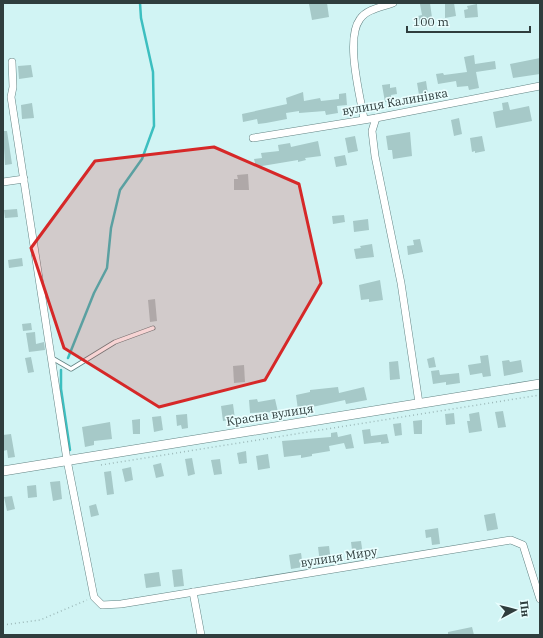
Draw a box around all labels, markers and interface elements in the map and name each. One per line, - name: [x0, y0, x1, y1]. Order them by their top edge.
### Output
- scale bar: [407, 8, 530, 34]
- text: 100 m: [413, 14, 449, 29]
- street label: вулиця Калинівка: [341, 85, 449, 118]
- street label: Красна вулиця: [225, 400, 315, 429]
- street label: вулиця Миру: [299, 543, 379, 570]
- north arrow: [495, 590, 535, 630]
- text: Пн: [517, 600, 533, 618]

